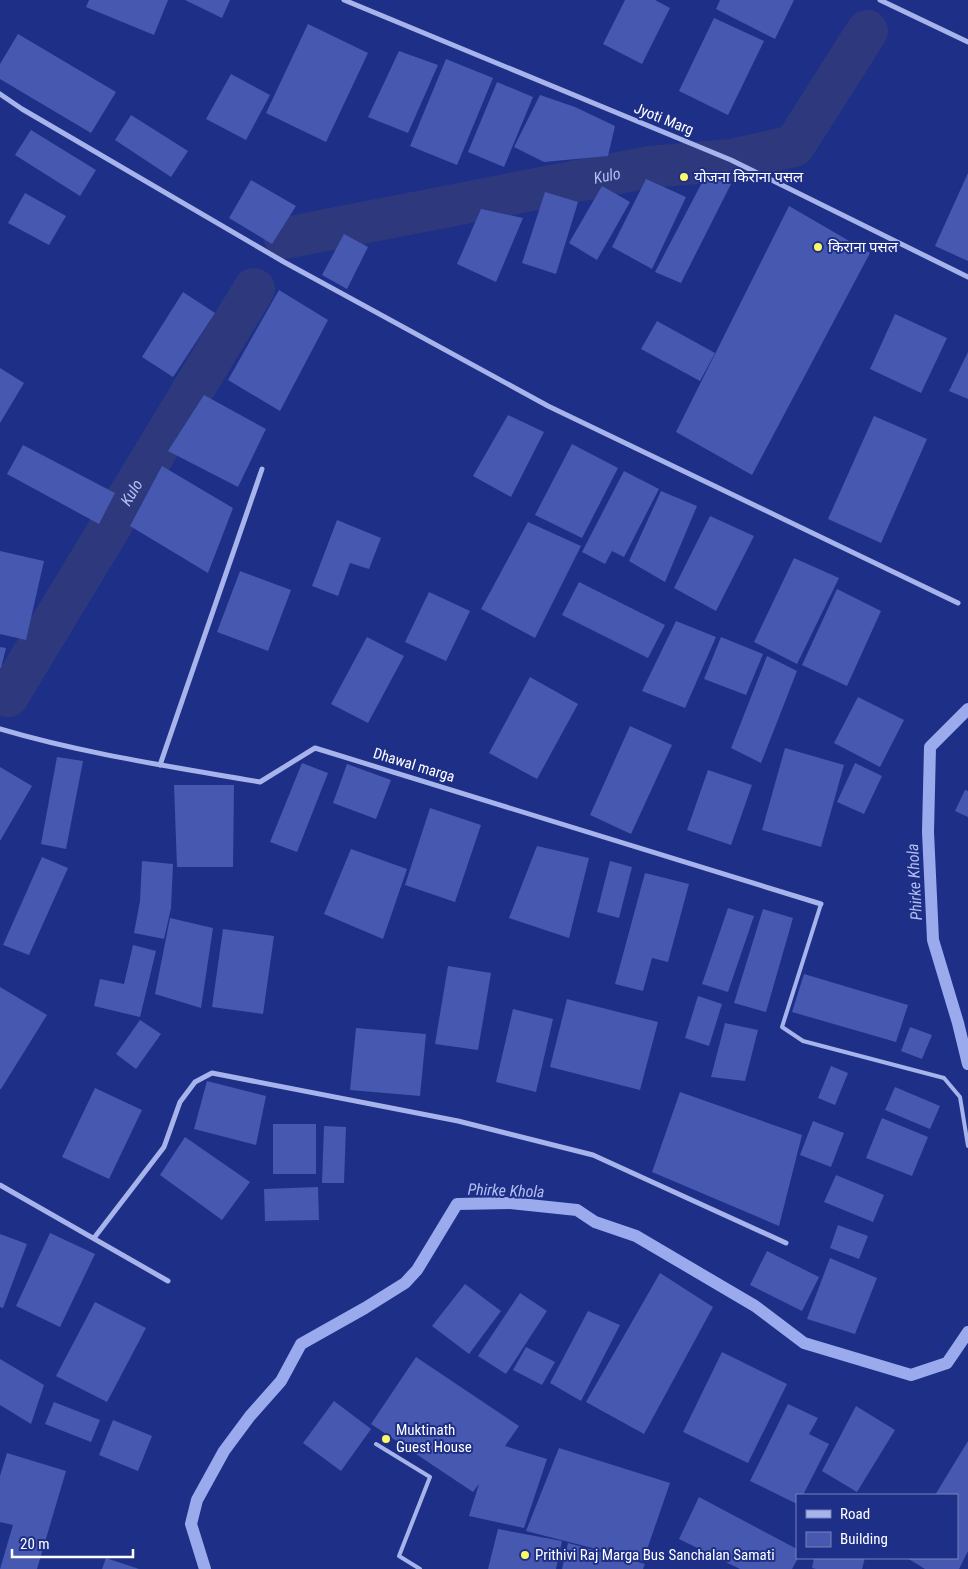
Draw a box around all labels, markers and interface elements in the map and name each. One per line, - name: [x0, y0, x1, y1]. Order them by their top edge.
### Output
- street label: Jyoti Marg: [632, 99, 696, 139]
- water label: Kulo: [592, 164, 622, 188]
- place label: योजना किराना पसल: [694, 168, 804, 186]
- marker: योजना किराना पसल: [678, 171, 690, 183]
- place label: किराना पसल: [828, 238, 899, 256]
- marker: किराना पसल: [812, 241, 824, 253]
- water label: Kulo: [116, 476, 147, 509]
- street label: Dhawal marga: [371, 744, 457, 786]
- water label: Phirke Khola: [903, 843, 926, 921]
- water label: Phirke Khola: [467, 1180, 545, 1201]
- place label: Muktinath Guest House: [396, 1421, 472, 1456]
- marker: Muktinath Guest House: [380, 1433, 392, 1445]
- legend: [796, 1494, 958, 1559]
- text: Road: [840, 1505, 870, 1523]
- scale bar: [12, 1526, 134, 1558]
- text: Building: [840, 1530, 888, 1548]
- text: 20 m: [20, 1535, 50, 1553]
- place label: Prithivi Raj Marga Bus Sanchalan Samati: [535, 1546, 775, 1564]
- marker: Prithivi Raj Marga Bus Sanchalan Samati: [519, 1549, 531, 1561]

